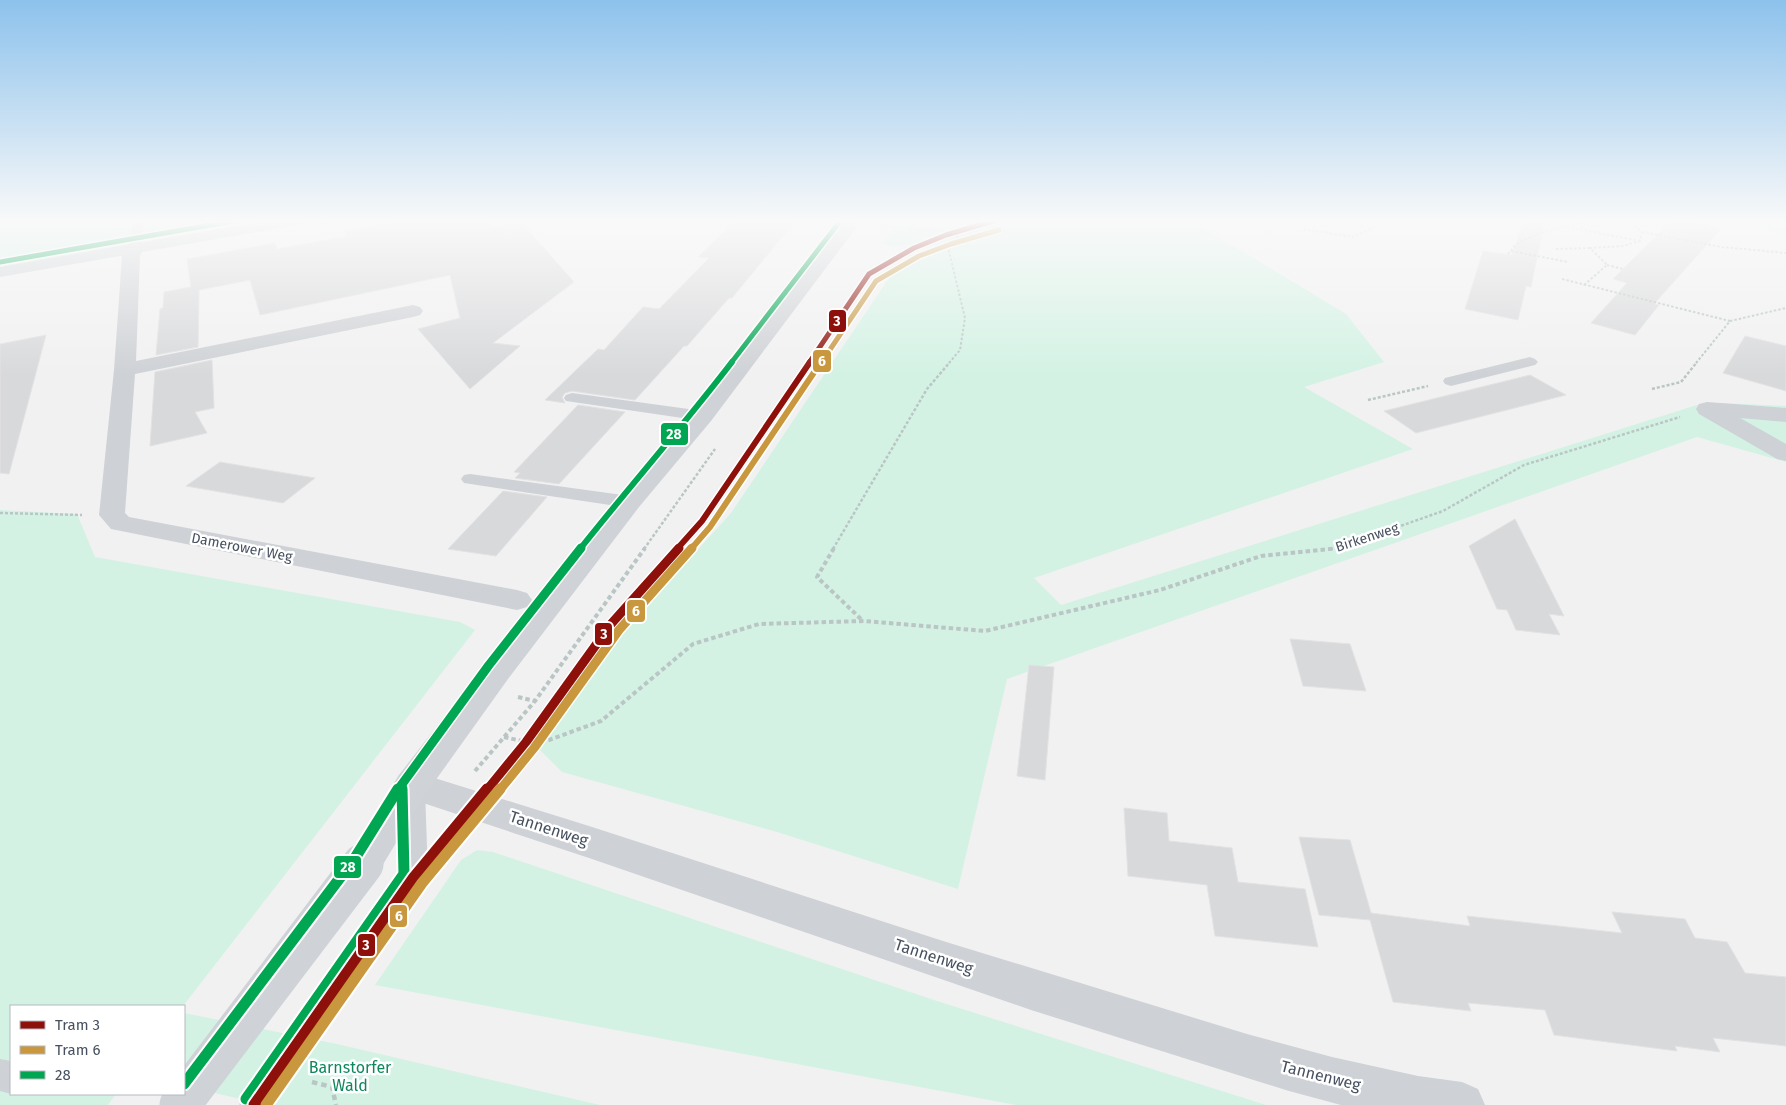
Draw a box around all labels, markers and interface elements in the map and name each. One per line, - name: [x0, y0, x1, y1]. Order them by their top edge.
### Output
- line badge: 3: [828, 309, 847, 333]
- text: 3: [832, 313, 841, 330]
- line badge: 6: [812, 349, 832, 373]
- text: 6: [818, 353, 826, 370]
- line badge: 28: [660, 422, 689, 446]
- text: 28: [666, 426, 682, 443]
- street label: Birkenweg: [1333, 519, 1402, 556]
- street label: Damerower Weg: [190, 529, 294, 566]
- line badge: 6: [626, 599, 646, 623]
- text: 6: [632, 603, 640, 620]
- line badge: 3: [594, 622, 613, 646]
- text: 3: [599, 626, 608, 643]
- street label: Tannenweg: [507, 807, 591, 850]
- line badge: 28: [333, 855, 362, 879]
- text: 28: [340, 859, 356, 876]
- line badge: 6: [389, 904, 408, 928]
- text: 6: [395, 908, 403, 925]
- line badge: 3: [357, 933, 376, 957]
- street label: Tannenweg: [892, 935, 976, 978]
- text: 3: [361, 937, 370, 954]
- legend: [10, 1005, 185, 1095]
- text: Tram 3: [55, 1016, 100, 1034]
- text: Tram 6: [55, 1041, 101, 1059]
- street label: Tannenweg: [1279, 1056, 1363, 1095]
- park label: Barnstorfer Wald: [309, 1058, 392, 1095]
- text: 28: [55, 1066, 71, 1084]

